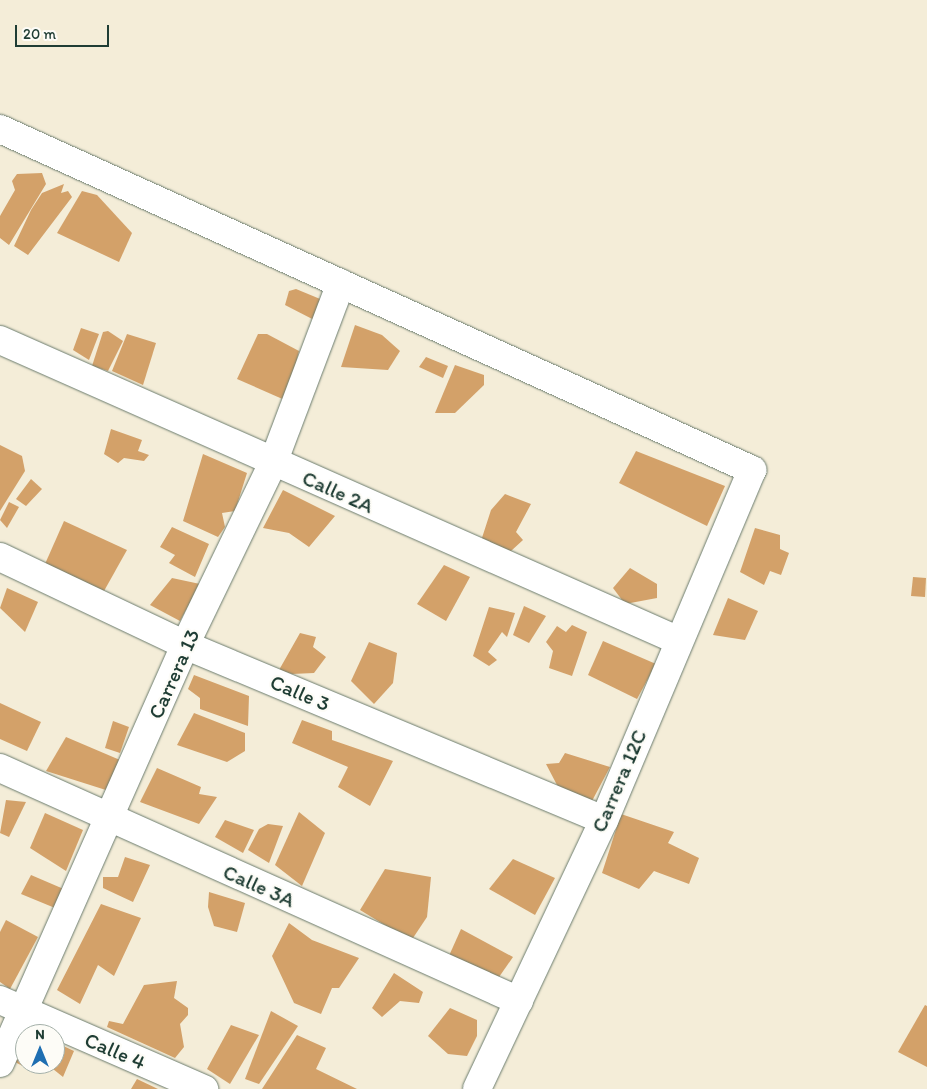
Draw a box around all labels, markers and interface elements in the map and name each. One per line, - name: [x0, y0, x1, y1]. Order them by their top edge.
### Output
- scale bar: [18, 15, 111, 47]
- text: 20 m: [23, 25, 56, 43]
- street label: Calle 2A: [298, 465, 378, 519]
- street label: Carrera 13: [143, 625, 205, 723]
- street label: Calle 3: [266, 669, 334, 717]
- street label: Carrera 12C: [586, 726, 652, 836]
- street label: Calle 3A: [219, 859, 299, 913]
- north arrow: [15, 1024, 65, 1074]
- text: N: [35, 1026, 45, 1043]
- street label: Calle 4: [81, 1027, 149, 1075]

